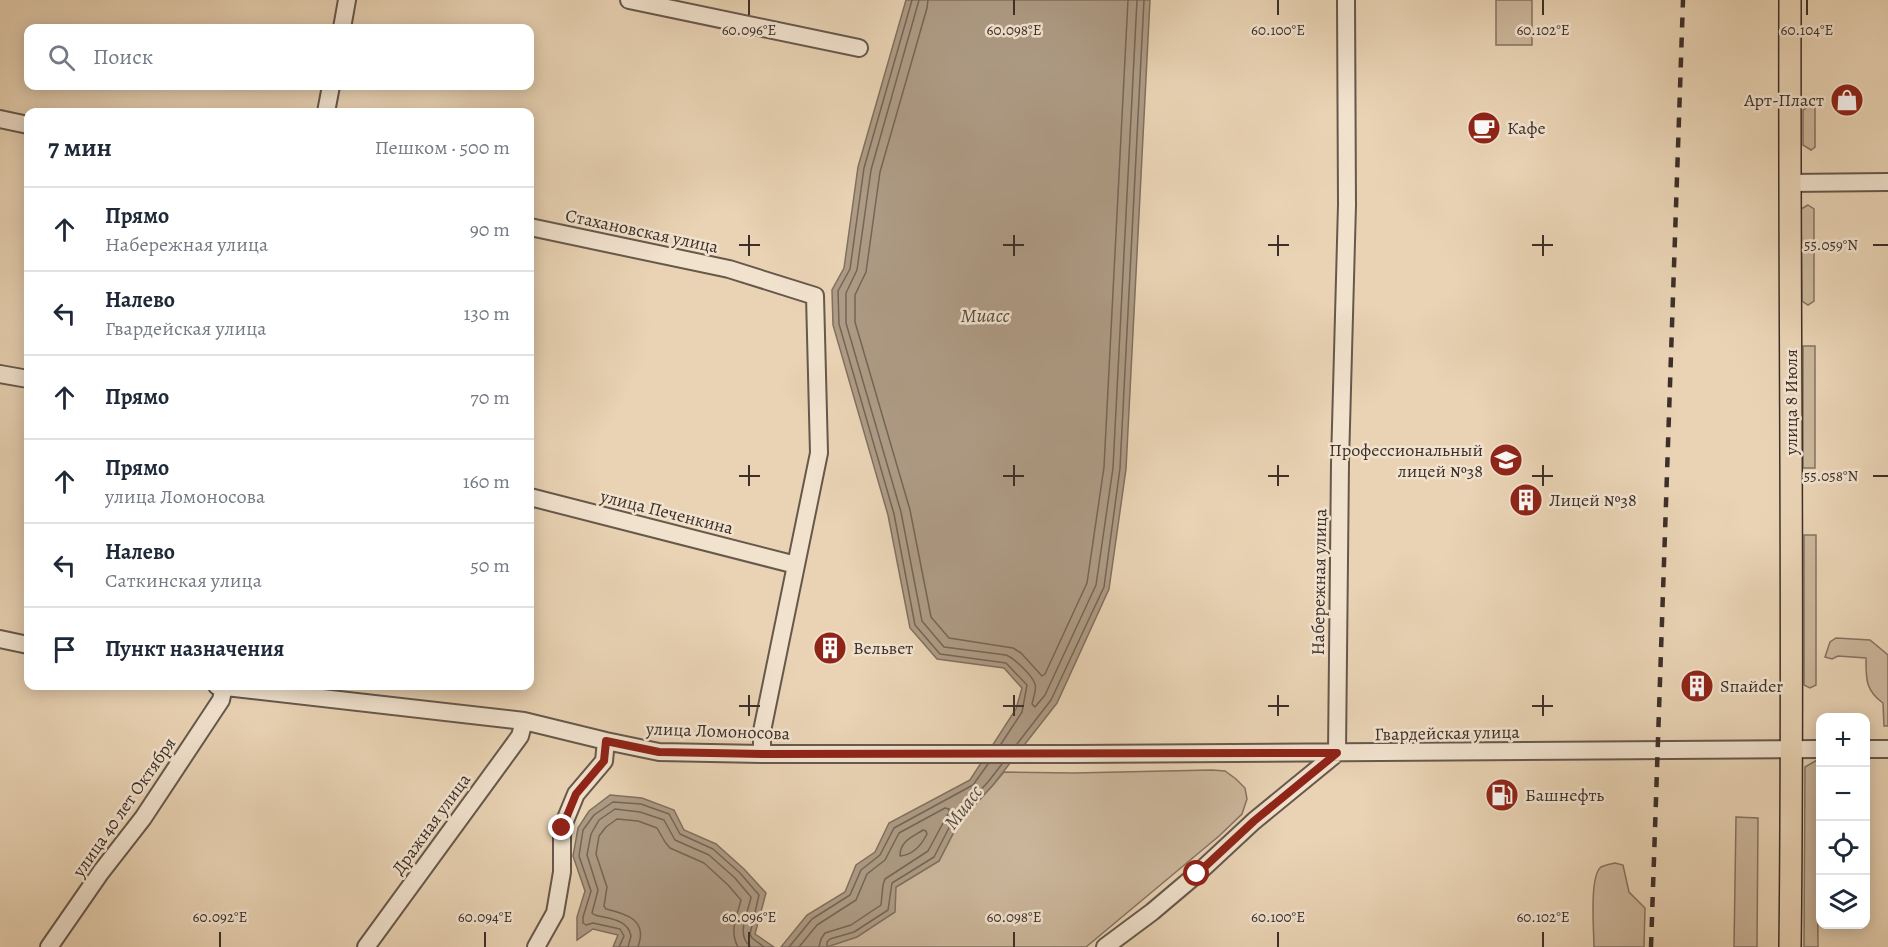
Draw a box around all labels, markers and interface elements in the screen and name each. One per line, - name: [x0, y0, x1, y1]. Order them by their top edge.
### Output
- text: 60.096°E: [722, 20, 776, 40]
- text: 60.098°E: [987, 20, 1042, 40]
- text: 60.100°E: [1251, 20, 1305, 40]
- text: 60.102°E: [1516, 20, 1570, 40]
- text: 60.104°E: [1781, 20, 1833, 40]
- search box: [24, 24, 534, 90]
- icon: search: [45, 41, 78, 74]
- text: Поиск: [93, 42, 153, 72]
- shop icon: Арт-Пласт: [1829, 82, 1865, 118]
- place label: Арт-Пласт: [1743, 88, 1824, 112]
- cafe icon: Кафе: [1466, 110, 1502, 146]
- place label: Кафе: [1507, 116, 1546, 140]
- text: 7 мин: [48, 130, 112, 165]
- text: Пешком · 500 m: [375, 134, 510, 161]
- text: Прямо: [105, 201, 169, 231]
- street label: Стахановская улица: [563, 203, 721, 259]
- icon: ahead: [48, 213, 81, 246]
- text: 90 m: [470, 216, 510, 243]
- text: Набережная улица: [105, 231, 268, 258]
- text: 55.059°N: [1804, 235, 1858, 255]
- text: Налево: [105, 285, 175, 315]
- icon: left: [48, 297, 81, 330]
- text: 130 m: [464, 300, 510, 327]
- water label: Миасс: [961, 302, 1009, 329]
- text: Гвардейская улица: [105, 315, 267, 342]
- street label: улица 8 Июля: [1779, 349, 1803, 456]
- icon: ahead: [48, 381, 81, 414]
- text: Прямо: [105, 382, 169, 412]
- text: 70 m: [470, 384, 510, 411]
- place label: Профессиональный лицей №38: [1329, 438, 1483, 483]
- school or university icon: Профессиональный лицей №38: [1488, 442, 1524, 478]
- text: Прямо: [105, 453, 169, 483]
- icon: ahead: [48, 465, 81, 498]
- text: 55.058°N: [1804, 466, 1858, 486]
- text: 160 m: [463, 468, 510, 495]
- building icon: Лицей №38: [1508, 482, 1544, 518]
- text: улица Ломоносова: [105, 483, 265, 510]
- street label: улица Печенкина: [597, 484, 737, 540]
- place label: Лицей №38: [1549, 488, 1637, 512]
- street label: Набережная улица: [1306, 508, 1332, 656]
- text: Налево: [105, 537, 175, 567]
- icon: left: [48, 549, 81, 582]
- text: 50 m: [470, 552, 510, 579]
- text: Саткинская улица: [105, 567, 262, 594]
- building icon: Вельвет: [812, 630, 848, 666]
- icon: arrive: [48, 633, 81, 666]
- text: Пункт назначения: [105, 634, 284, 664]
- place label: Вельвет: [853, 636, 913, 660]
- building icon: Sпайder: [1679, 668, 1715, 704]
- place label: Sпайder: [1720, 674, 1783, 698]
- map controls: [1816, 713, 1870, 929]
- button: +: [1816, 713, 1870, 767]
- street label: улица Ломоносова: [645, 716, 791, 746]
- street label: Гвардейская улица: [1374, 720, 1521, 746]
- street label: улица 40 лет Октября: [66, 732, 181, 882]
- button: −: [1816, 767, 1870, 821]
- street label: Дражная улица: [386, 768, 476, 880]
- fuel station icon: Башнефть: [1484, 777, 1520, 813]
- water label: Миасс: [938, 780, 989, 835]
- place label: Башнефть: [1525, 783, 1604, 807]
- route end: [548, 814, 574, 840]
- button: locate: [1816, 821, 1870, 875]
- route start: [1183, 860, 1209, 886]
- button: layers: [1816, 875, 1870, 929]
- text: 60.092°E: [193, 907, 247, 927]
- text: 60.094°E: [458, 907, 512, 927]
- text: 60.096°E: [722, 907, 776, 927]
- text: 60.098°E: [987, 907, 1042, 927]
- text: 60.100°E: [1251, 907, 1305, 927]
- text: 60.102°E: [1516, 907, 1570, 927]

